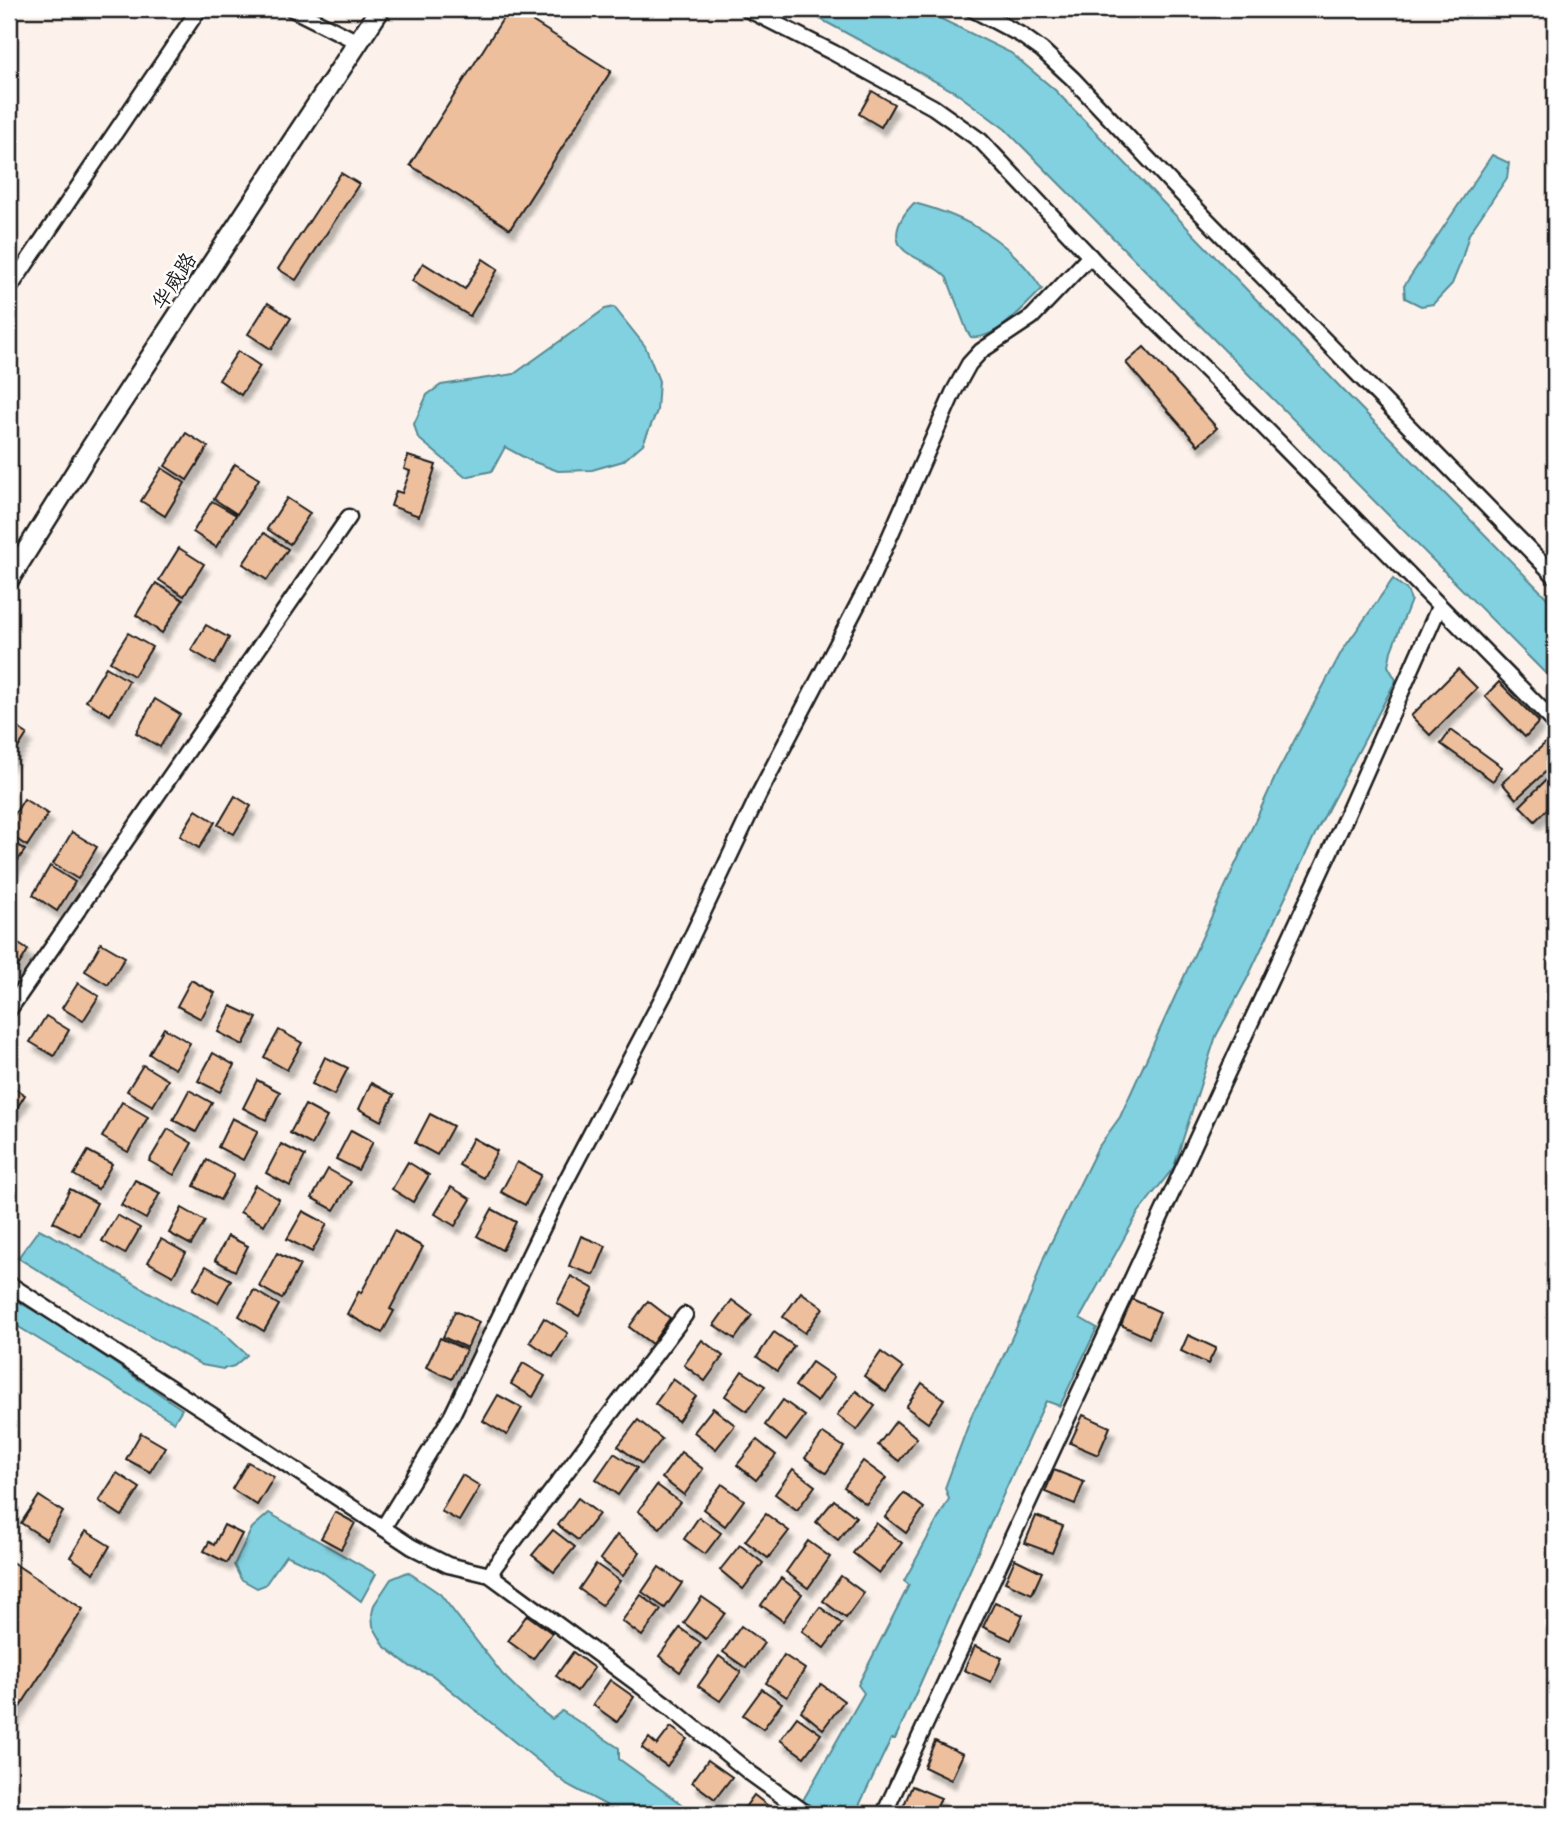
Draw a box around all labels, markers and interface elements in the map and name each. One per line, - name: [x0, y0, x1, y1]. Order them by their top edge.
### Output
- street label: 华威路: [141, 244, 207, 318]

